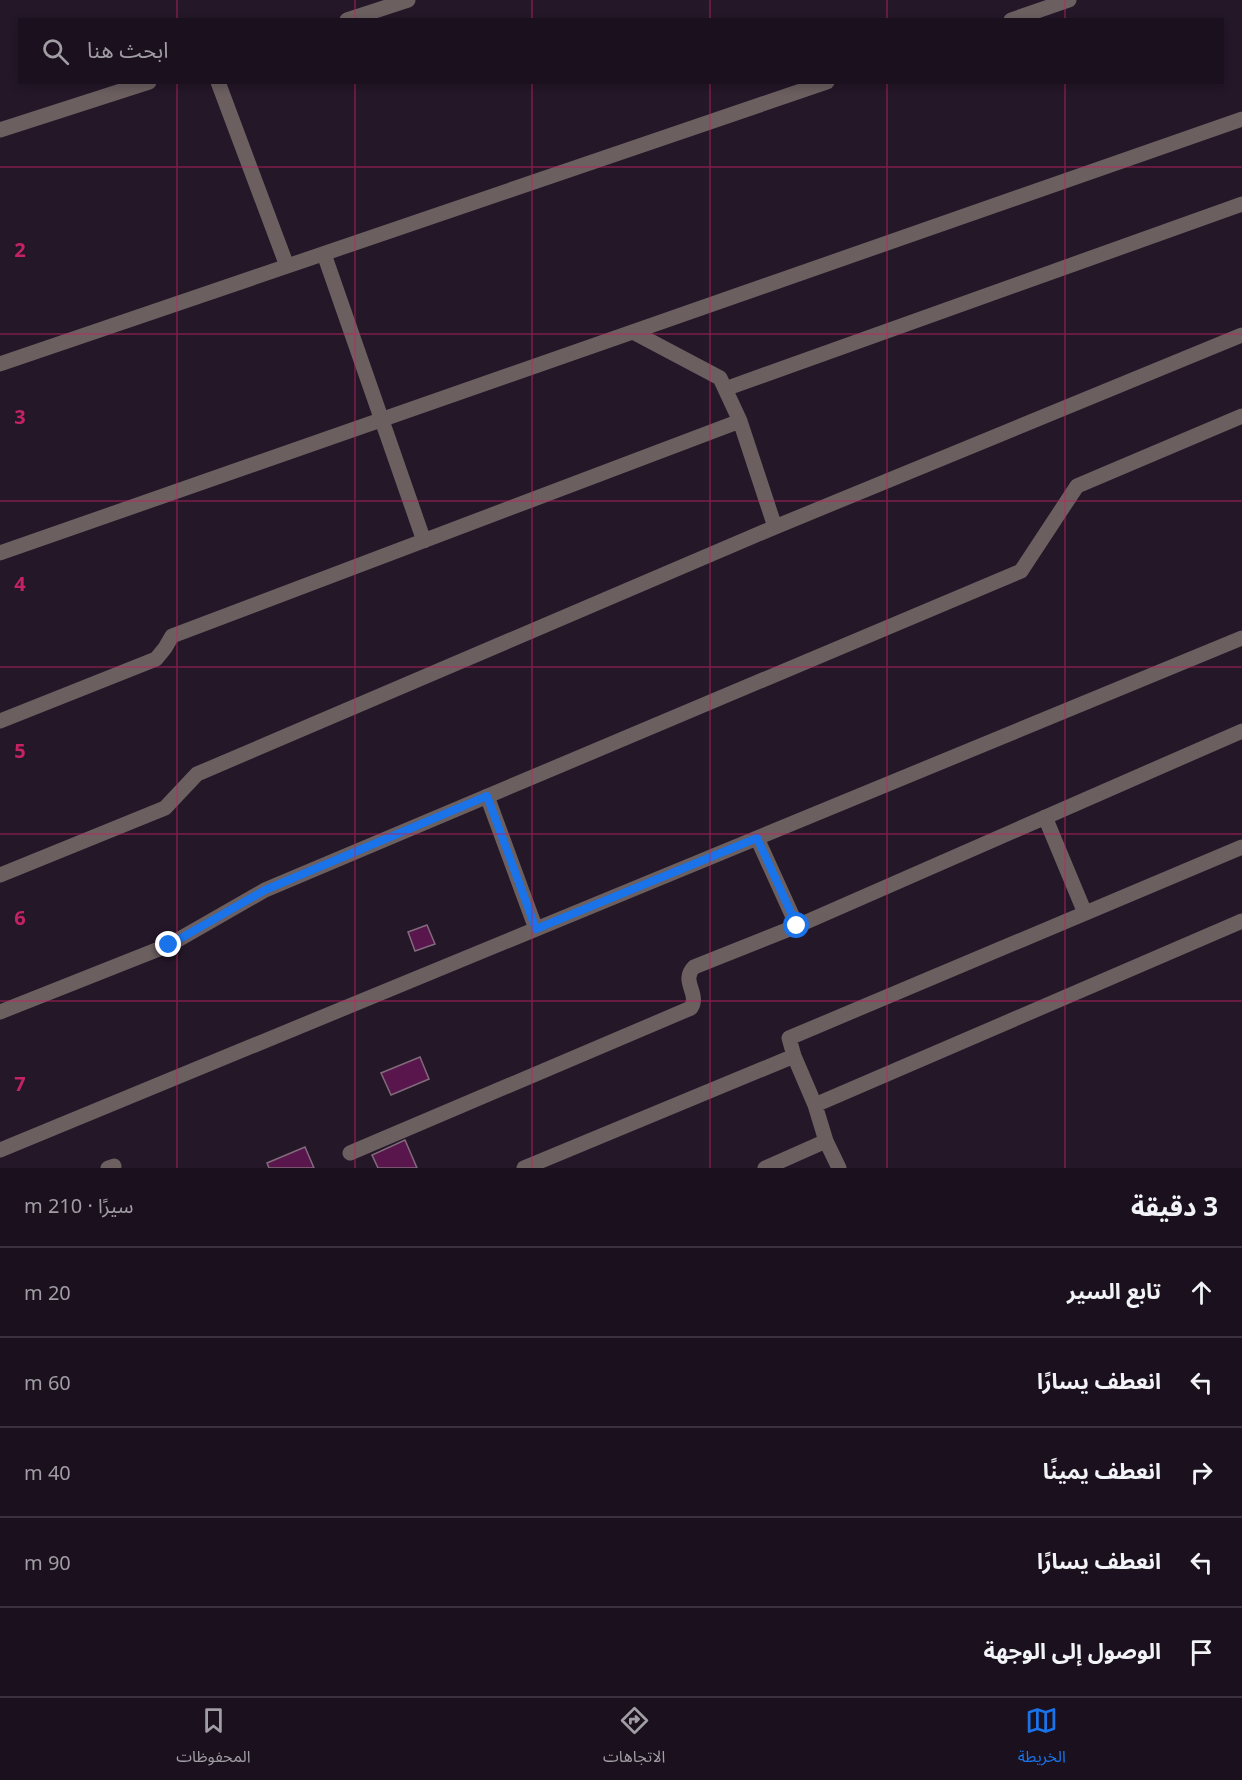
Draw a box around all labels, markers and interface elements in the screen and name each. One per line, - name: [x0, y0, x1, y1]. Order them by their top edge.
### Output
- search box: [18, 18, 1224, 84]
- text: ابحث هنا: [87, 34, 169, 64]
- icon: search: [39, 35, 72, 68]
- text: 2: [14, 236, 26, 263]
- text: 3: [14, 403, 26, 430]
- text: 4: [14, 570, 26, 597]
- text: 5: [14, 737, 26, 764]
- text: 6: [14, 904, 26, 931]
- route start: [783, 912, 809, 938]
- route end: [155, 931, 181, 957]
- text: 7: [14, 1070, 26, 1097]
- text: 3 دقيقة: [1131, 1188, 1218, 1224]
- text: سيرًا · 210 m: [24, 1192, 133, 1219]
- text: تابع السير: [1067, 1275, 1161, 1305]
- icon: ahead: [1185, 1276, 1218, 1309]
- text: 20 m: [24, 1279, 71, 1306]
- text: انعطف يسارًا: [1037, 1365, 1161, 1395]
- icon: left: [1185, 1366, 1218, 1399]
- text: 60 m: [24, 1369, 71, 1396]
- text: انعطف يمينًا: [1043, 1455, 1161, 1485]
- icon: right: [1185, 1456, 1218, 1489]
- text: 40 m: [24, 1459, 71, 1486]
- text: انعطف يسارًا: [1037, 1545, 1161, 1575]
- icon: left: [1185, 1546, 1218, 1579]
- text: 90 m: [24, 1549, 71, 1576]
- text: الوصول إلى الوجهة: [983, 1635, 1161, 1665]
- icon: arrive: [1185, 1636, 1218, 1669]
- tab: المحفوظات: [176, 1704, 250, 1774]
- tab: الاتجاهات: [603, 1704, 665, 1774]
- tab: الخريطة: [1018, 1704, 1066, 1774]

